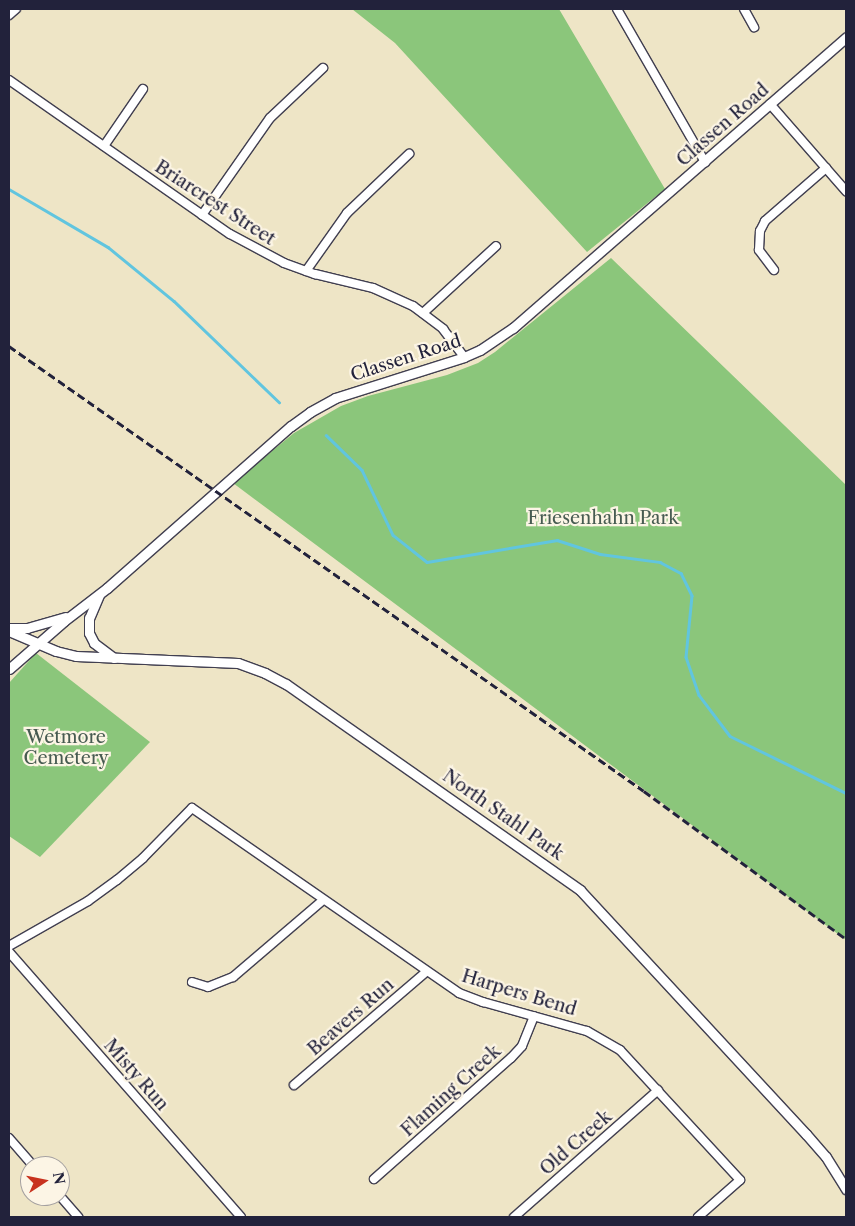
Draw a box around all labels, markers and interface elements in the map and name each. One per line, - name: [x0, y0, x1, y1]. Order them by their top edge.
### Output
- street label: Classen Road: [672, 79, 774, 171]
- street label: Briarcrest Street: [151, 156, 279, 250]
- street label: Classen Road: [348, 330, 464, 386]
- park label: Friesenhahn Park: [527, 507, 679, 529]
- park label: Wetmore Cemetery: [24, 727, 108, 770]
- street label: North Stahl Park: [438, 765, 568, 865]
- street label: Harpers Bend: [459, 965, 579, 1021]
- street label: Beavers Run: [304, 974, 398, 1060]
- street label: Misty Run: [99, 1035, 173, 1115]
- street label: Flaming Creek: [397, 1041, 505, 1141]
- street label: Old Creek: [536, 1106, 616, 1180]
- north arrow: [20, 1156, 70, 1206]
- text: N: [49, 1171, 69, 1186]

